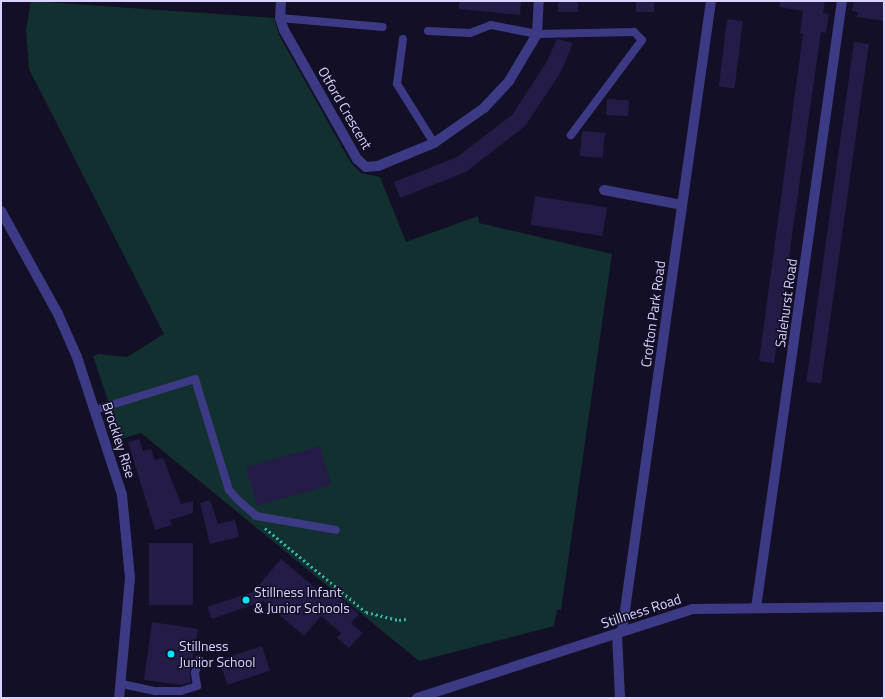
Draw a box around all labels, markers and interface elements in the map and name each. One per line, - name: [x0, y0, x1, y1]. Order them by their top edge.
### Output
- street label: Otford Crescent: [315, 64, 375, 152]
- street label: Salehurst Road: [771, 258, 801, 348]
- street label: Crofton Park Road: [637, 260, 669, 368]
- street label: Brockley Rise: [99, 400, 139, 480]
- place label: Stillness Infant & Junior Schools: [254, 584, 350, 616]
- street label: Stillness Road: [599, 590, 683, 632]
- marker: Stillness Infant & Junior Schools: [241, 595, 251, 605]
- place label: Stillness Junior School: [179, 638, 256, 670]
- marker: Stillness Junior School: [166, 649, 176, 659]

